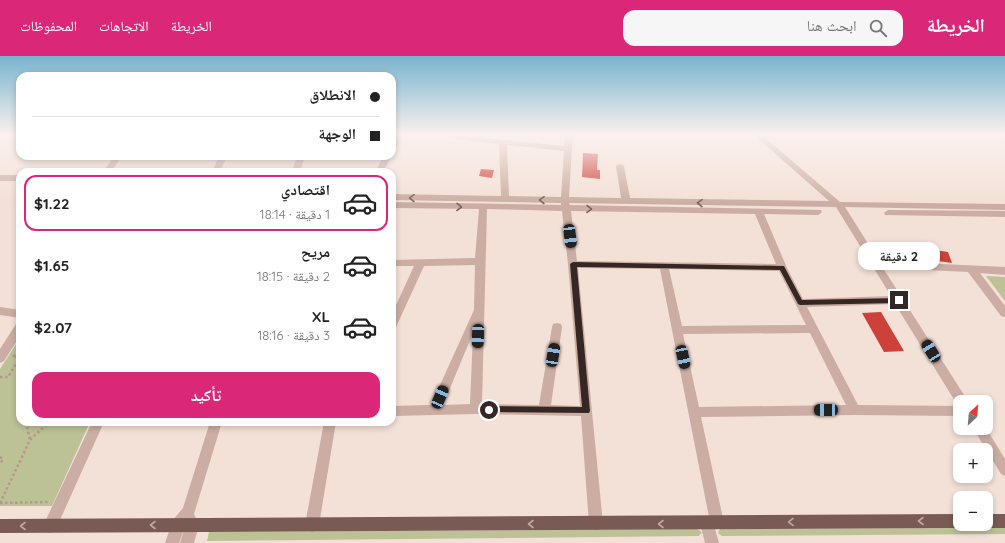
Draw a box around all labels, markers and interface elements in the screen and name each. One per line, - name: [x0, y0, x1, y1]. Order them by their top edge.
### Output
- search box: [623, 10, 903, 46]
- text: الخريطة: [927, 13, 985, 37]
- text: ابحث هنا: [807, 16, 857, 35]
- text: المحفوظات: [20, 17, 77, 35]
- text: الاتجاهات: [99, 17, 149, 35]
- text: الخريطة: [171, 17, 212, 35]
- icon: search: [867, 17, 889, 39]
- text: الانطلاق: [310, 85, 356, 104]
- text: الوجهة: [318, 124, 356, 143]
- text: اقتصادي: [281, 180, 330, 199]
- icon: car: [342, 185, 378, 221]
- one-way arrow: [409, 193, 415, 202]
- text: $1.22: [34, 194, 70, 213]
- one-way arrow: [539, 196, 545, 204]
- one-way arrow: [697, 199, 703, 207]
- one-way arrow: [456, 202, 462, 211]
- one-way arrow: [586, 205, 592, 213]
- text: 1 دقيقة · 18:14: [260, 206, 330, 222]
- car: [563, 223, 577, 249]
- text: مريح: [301, 242, 330, 261]
- callout: 2 دقيقة: [858, 242, 940, 270]
- icon: car: [342, 247, 378, 283]
- text: 2 دقيقة: [880, 248, 918, 264]
- text: $1.65: [34, 256, 69, 275]
- text: 2 دقيقة · 18:15: [257, 268, 330, 284]
- route end: [890, 291, 908, 309]
- text: XL: [312, 307, 330, 326]
- icon: car: [342, 309, 378, 345]
- text: $2.07: [34, 318, 72, 337]
- car: [472, 324, 484, 348]
- text: 3 دقيقة · 18:16: [257, 327, 330, 343]
- car: [920, 338, 942, 364]
- car: [545, 342, 561, 368]
- car: [675, 344, 691, 370]
- button: تأكيد: [32, 372, 380, 418]
- car: [430, 384, 450, 410]
- north arrow: [953, 395, 993, 435]
- map controls: [953, 395, 993, 531]
- route start: [480, 401, 498, 419]
- car: [814, 404, 838, 416]
- button: +: [953, 443, 993, 483]
- button: −: [953, 491, 993, 531]
- one-way arrow: [918, 517, 924, 525]
- one-way arrow: [788, 518, 794, 526]
- one-way arrow: [658, 519, 664, 528]
- one-way arrow: [528, 520, 534, 528]
- one-way arrow: [150, 521, 156, 530]
- one-way arrow: [20, 522, 26, 530]

